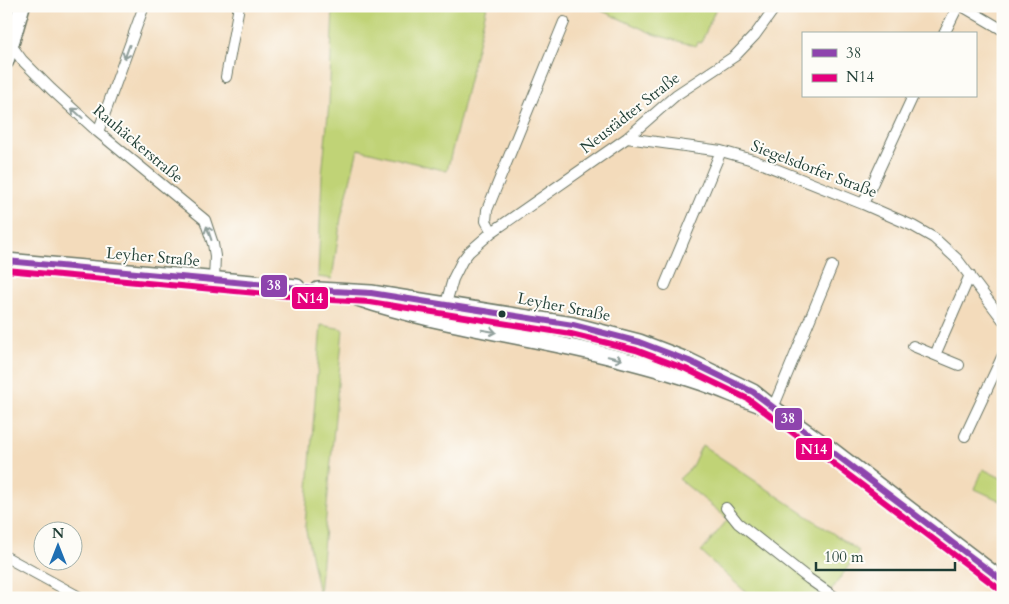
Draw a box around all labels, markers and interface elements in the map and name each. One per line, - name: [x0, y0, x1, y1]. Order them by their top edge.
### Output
- legend: [802, 32, 976, 98]
- text: 38: [846, 43, 861, 63]
- one-way arrow: [122, 44, 131, 59]
- street label: Neustädter Straße: [576, 67, 684, 159]
- text: N14: [846, 67, 874, 87]
- street label: Rauhäckerstraße: [88, 100, 188, 188]
- one-way arrow: [70, 107, 83, 118]
- street label: Siegelsdorfer Straße: [748, 135, 880, 203]
- one-way arrow: [204, 225, 213, 241]
- street label: Leyher Straße: [105, 242, 201, 272]
- line badge: 38: [260, 274, 288, 298]
- text: 38: [267, 276, 281, 295]
- line badge: N14: [291, 286, 329, 310]
- street label: Leyher Straße: [516, 287, 612, 327]
- text: N14: [297, 289, 323, 308]
- unlabelled marker: [497, 309, 507, 319]
- one-way arrow: [481, 326, 497, 336]
- one-way arrow: [607, 353, 623, 363]
- line badge: 38: [774, 407, 803, 431]
- text: 38: [781, 409, 795, 428]
- line badge: N14: [795, 437, 833, 461]
- text: N14: [801, 440, 827, 459]
- north arrow: [32, 522, 82, 572]
- text: N: [52, 524, 64, 543]
- scale bar: [816, 539, 955, 571]
- text: 100 m: [824, 547, 864, 567]

